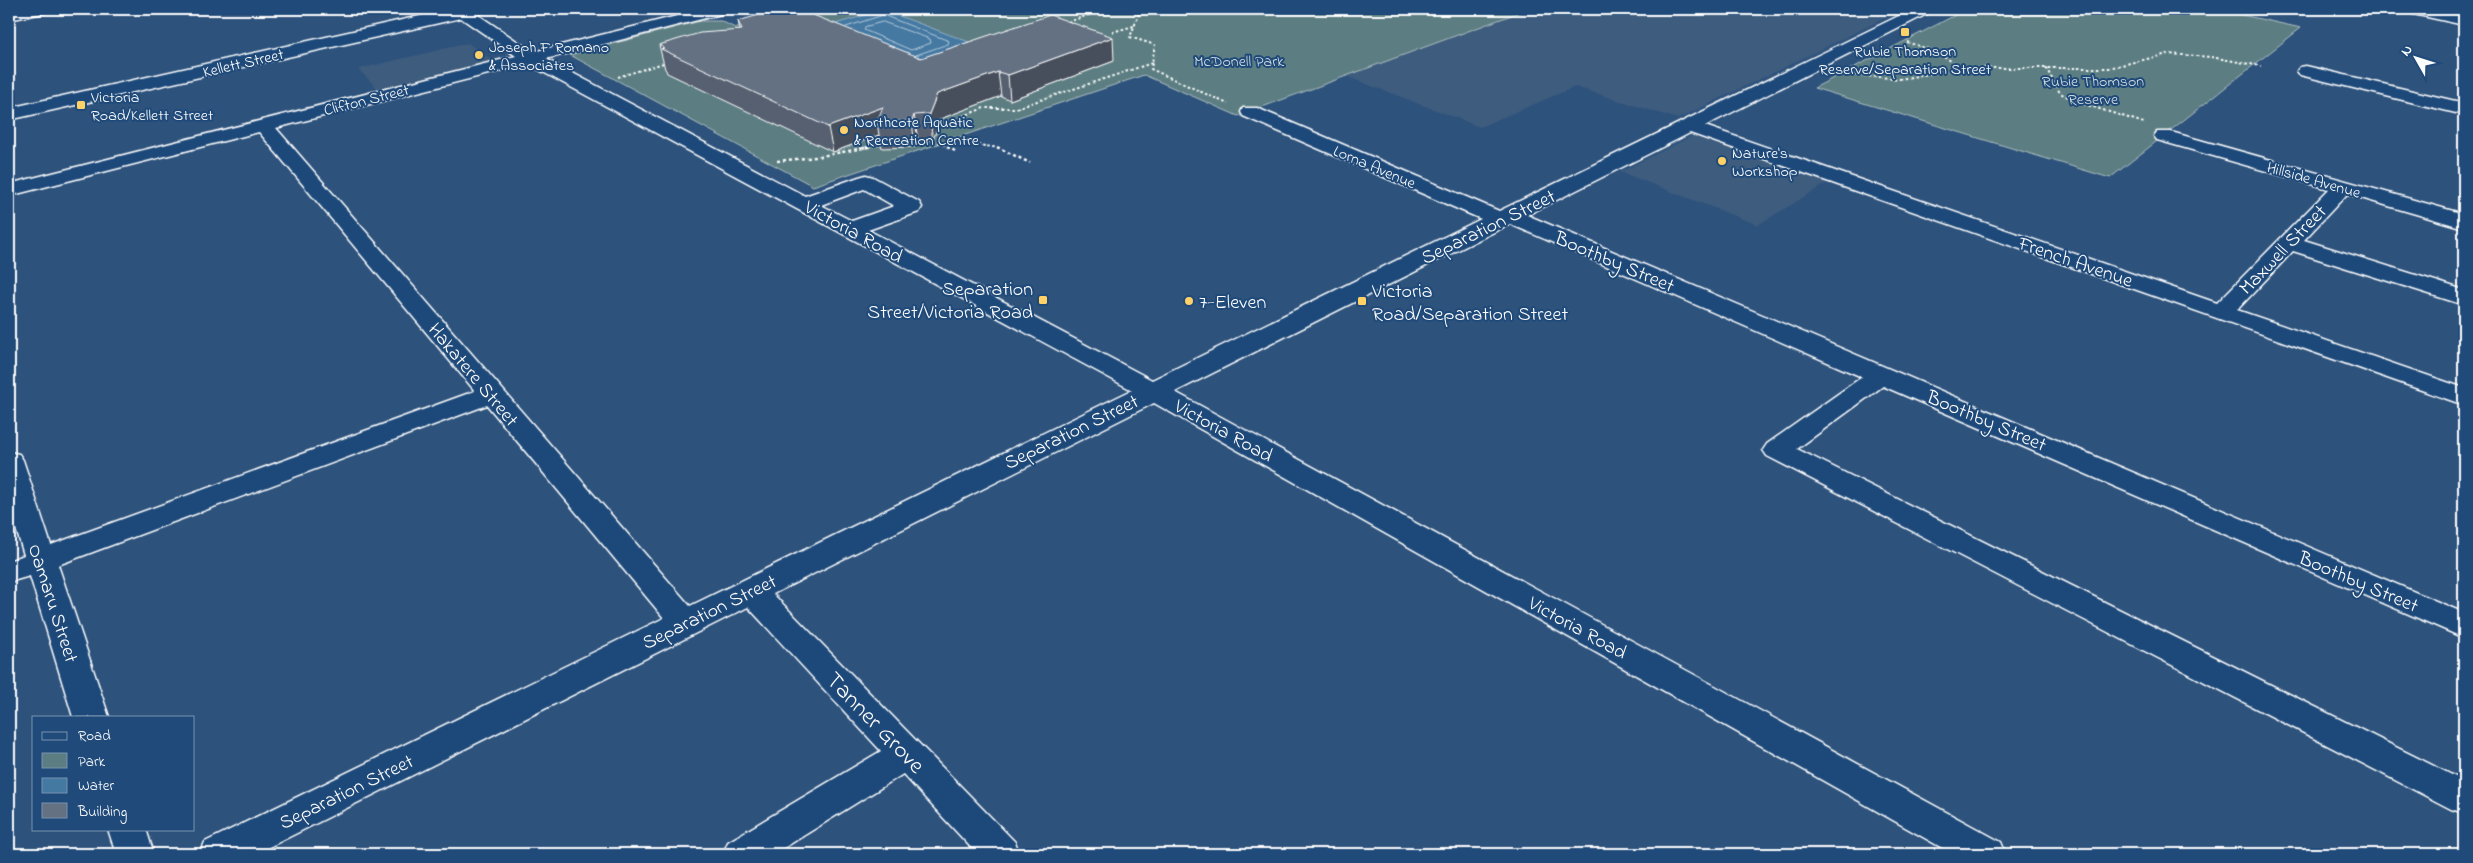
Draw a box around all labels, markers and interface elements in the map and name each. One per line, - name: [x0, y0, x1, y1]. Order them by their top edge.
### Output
- marker: Rubie Thomson Reserve/Separation Street: [1899, 26, 1911, 38]
- north arrow: [2390, 32, 2440, 82]
- place label: Joseph F Romano & Associates: [489, 36, 609, 78]
- place label: Rubie Thomson Reserve/Separation Street: [1819, 40, 1992, 82]
- text: N: [2396, 40, 2418, 61]
- street label: Kellett Street: [201, 43, 287, 85]
- marker: Joseph F Romano & Associates: [473, 49, 485, 61]
- park label: McDonell Park: [1194, 50, 1285, 74]
- park label: Rubie Thomson Reserve: [2042, 70, 2144, 112]
- street label: Clifton Street: [321, 79, 412, 123]
- place label: Victoria Road/Kellett Street: [90, 86, 214, 128]
- marker: Victoria Road/Kellett Street: [75, 99, 87, 111]
- place label: Northcote Aquatic & Recreation Centre: [854, 111, 980, 153]
- marker: Northcote Aquatic & Recreation Centre: [838, 124, 850, 136]
- street label: Lorna Avenue: [1329, 140, 1420, 196]
- place label: Nature's Workshop: [1732, 142, 1798, 184]
- marker: Nature's Workshop: [1716, 155, 1728, 167]
- street label: Hillside Avenue: [2264, 156, 2364, 206]
- street label: Separation Street: [1417, 183, 1562, 273]
- street label: Victoria Road: [797, 194, 908, 272]
- street label: Maxwell Street: [2233, 199, 2335, 303]
- street label: Boothby Street: [1549, 225, 1679, 302]
- street label: French Avenue: [2013, 230, 2136, 297]
- place label: Separation Street/Victoria Road: [867, 276, 1033, 328]
- place label: Victoria Road/Separation Street: [1371, 278, 1568, 330]
- place label: 7-Eleven: [1199, 289, 1266, 318]
- marker: Separation Street/Victoria Road: [1037, 294, 1049, 306]
- marker: 7-Eleven: [1183, 295, 1195, 307]
- marker: Victoria Road/Separation Street: [1356, 295, 1368, 307]
- street label: Hakatere Street: [420, 317, 525, 434]
- street label: Boothby Street: [1921, 384, 2051, 461]
- street label: Separation Street: [1000, 388, 1145, 478]
- street label: Victoria Road: [1167, 393, 1278, 471]
- street label: Oamaru Street: [19, 541, 85, 667]
- street label: Boothby Street: [2293, 545, 2423, 622]
- street label: Separation Street: [638, 568, 783, 658]
- street label: Victoria Road: [1521, 590, 1632, 668]
- street label: Tanner Grove: [816, 665, 932, 783]
- legend: [32, 716, 195, 830]
- text: Road: [78, 725, 111, 747]
- street label: Separation Street: [275, 748, 420, 838]
- text: Park: [78, 751, 106, 773]
- text: Water: [78, 775, 114, 797]
- text: Building: [77, 801, 127, 824]

